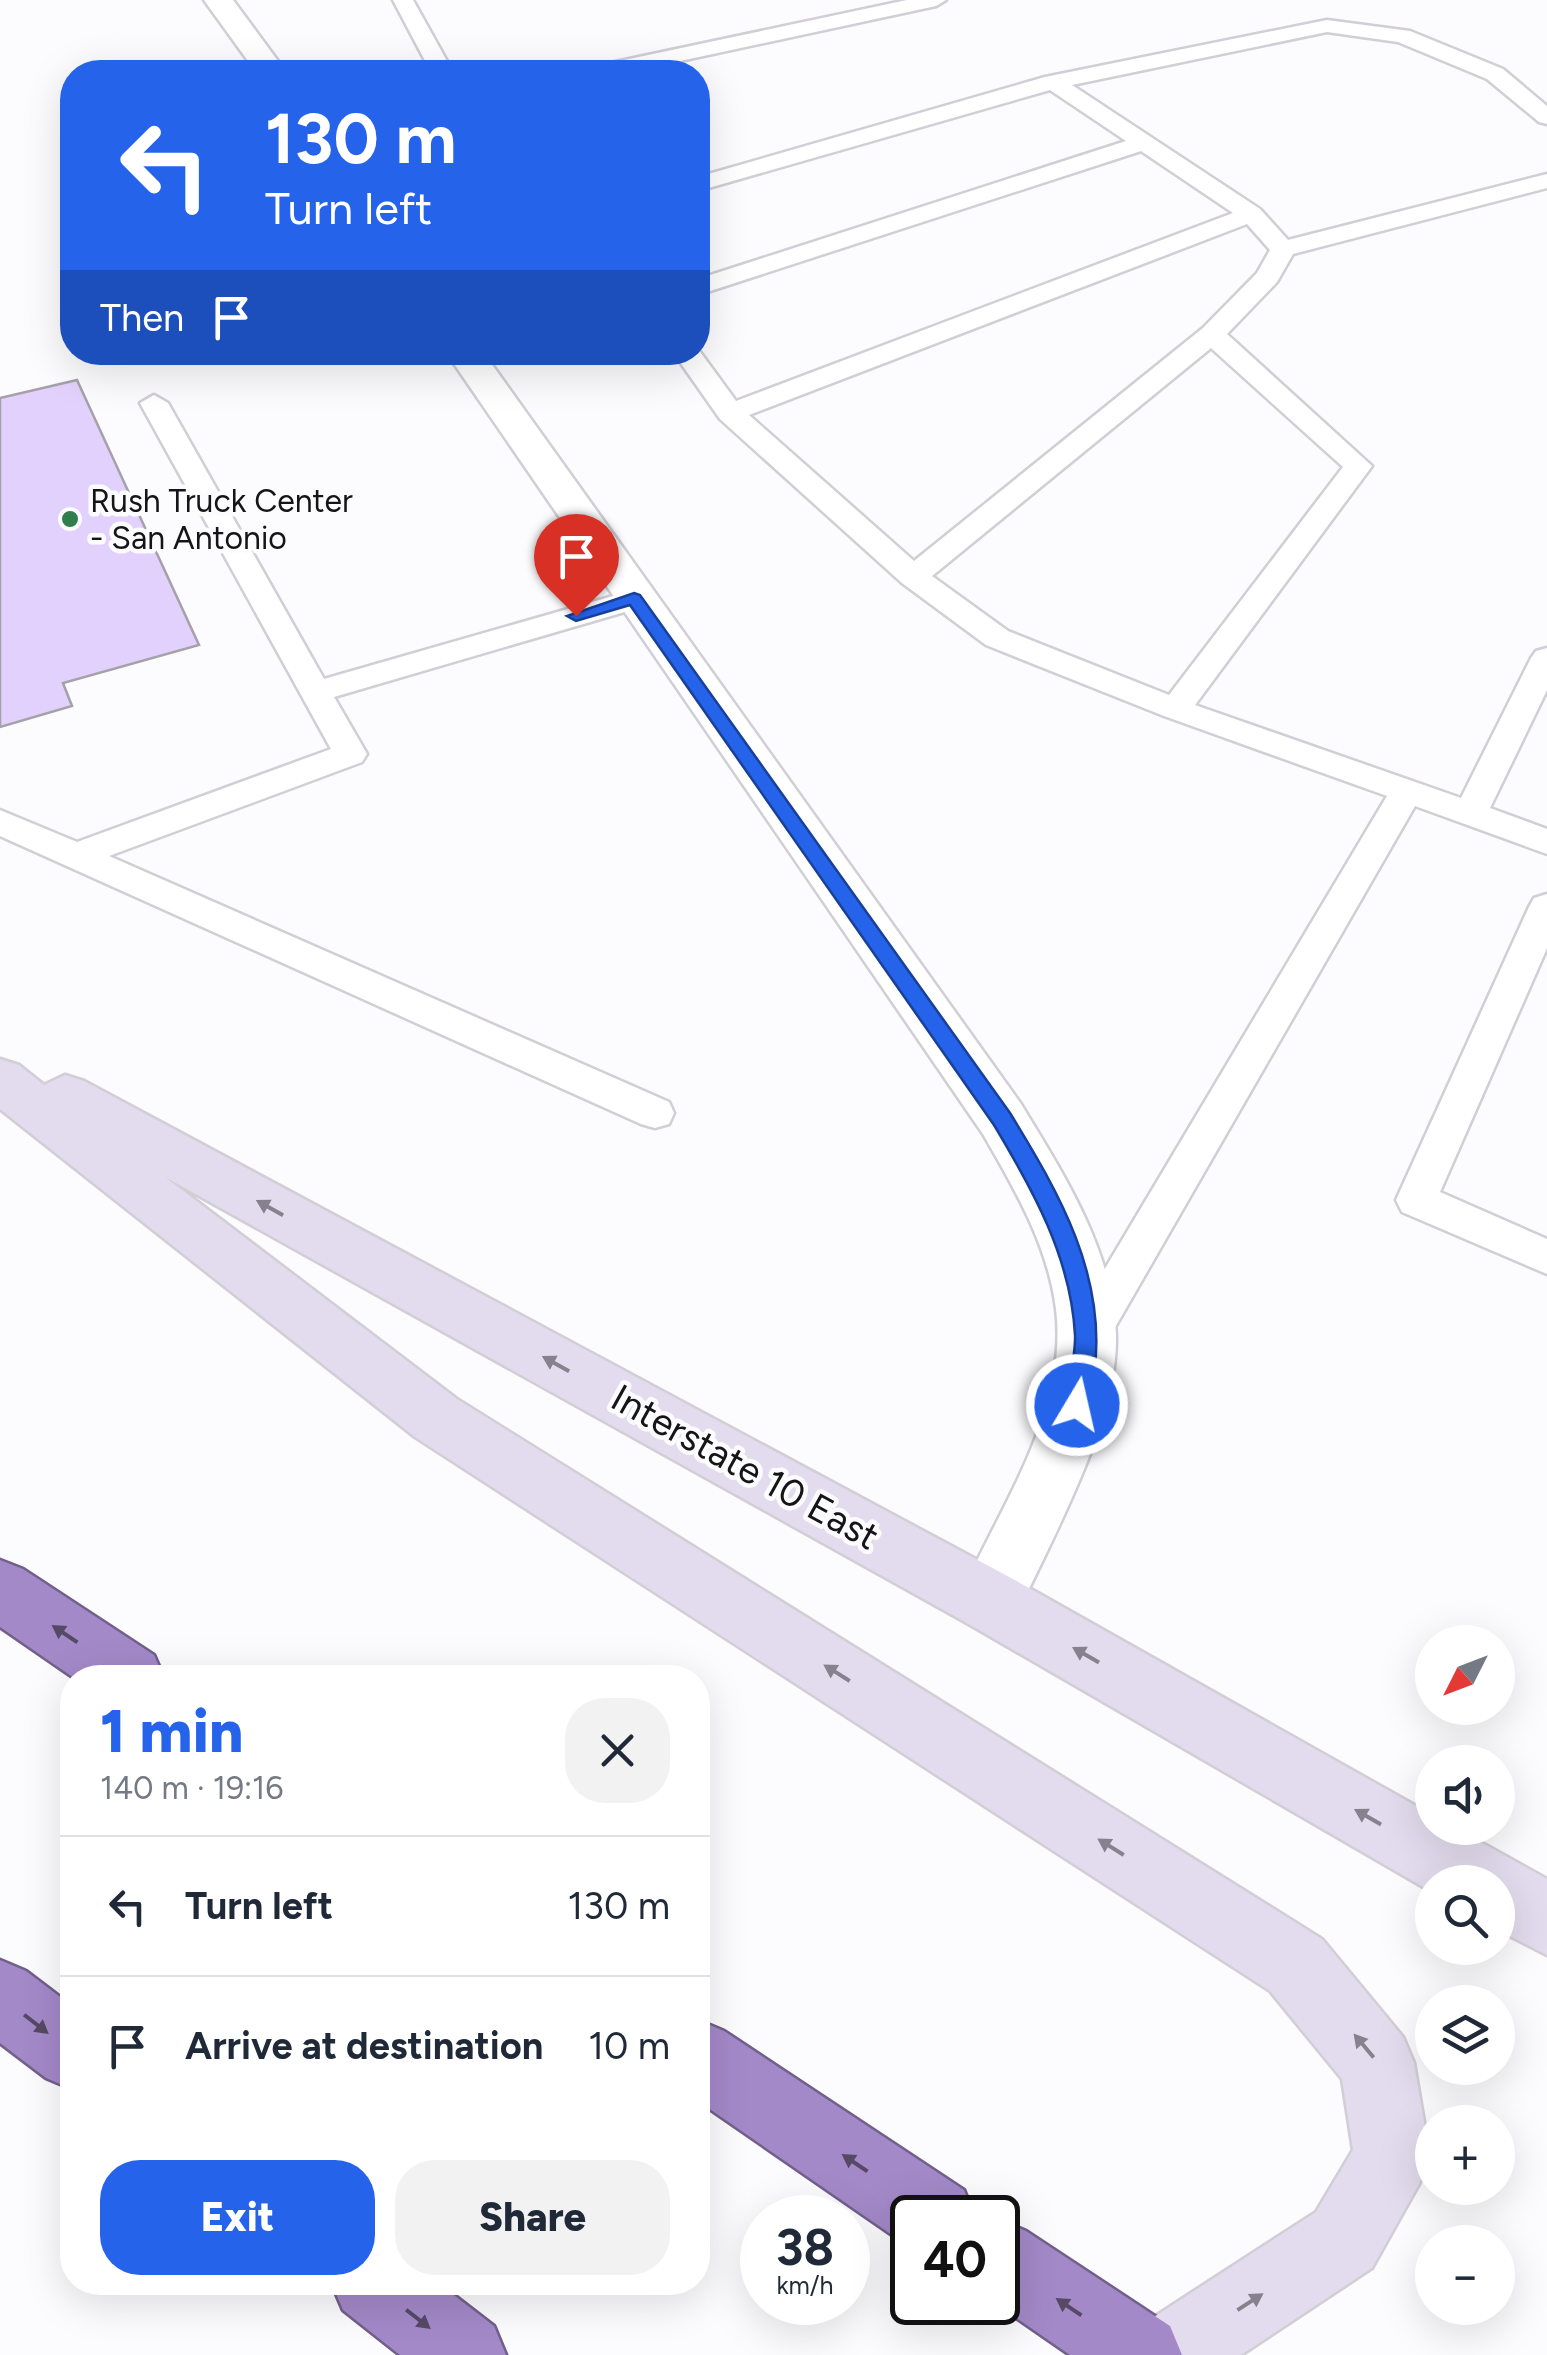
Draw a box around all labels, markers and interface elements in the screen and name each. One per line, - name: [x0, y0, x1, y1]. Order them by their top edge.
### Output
- text: 130 m: [265, 96, 457, 181]
- icon: left: [100, 100, 230, 230]
- text: Turn left: [265, 181, 432, 235]
- icon: arrive: [204, 290, 259, 345]
- text: Then: [100, 295, 184, 341]
- place label: Rush Truck Center - San Antonio: [90, 482, 353, 557]
- marker: Rush Truck Center - San Antonio: [59, 508, 81, 530]
- pin: [534, 514, 619, 617]
- icon: arrive: [549, 529, 604, 584]
- one-way arrow: [256, 1200, 285, 1217]
- position arrow: [1025, 1353, 1129, 1457]
- one-way arrow: [541, 1356, 570, 1373]
- street label: Interstate 10 East: [603, 1375, 887, 1559]
- one-way arrow: [52, 1625, 79, 1643]
- north arrow: [1415, 1625, 1515, 1725]
- map controls: [1415, 1625, 1515, 2325]
- one-way arrow: [1072, 1647, 1100, 1665]
- one-way arrow: [823, 1664, 851, 1682]
- text: 1 min: [100, 1695, 243, 1767]
- button: close: [565, 1698, 670, 1803]
- button: sound: [1415, 1745, 1515, 1845]
- text: 140 m · 19:16: [100, 1769, 283, 1807]
- one-way arrow: [1354, 1808, 1382, 1826]
- one-way arrow: [1097, 1839, 1125, 1856]
- button: search: [1415, 1865, 1515, 1965]
- icon: left: [100, 1879, 155, 1934]
- text: Turn left: [185, 1883, 333, 1929]
- text: 130 m: [568, 1883, 670, 1929]
- button: layers: [1415, 1985, 1515, 2085]
- one-way arrow: [23, 2014, 49, 2034]
- icon: arrive: [100, 2019, 155, 2074]
- text: Arrive at destination: [185, 2023, 543, 2069]
- text: 10 m: [588, 2023, 670, 2069]
- one-way arrow: [1353, 2034, 1375, 2059]
- button: +: [1415, 2105, 1515, 2205]
- one-way arrow: [842, 2154, 869, 2173]
- button: Exit: [100, 2160, 375, 2275]
- button: Share: [395, 2160, 670, 2275]
- speed limit sign: 40: [890, 2195, 1020, 2325]
- text: 38: [776, 2217, 834, 2278]
- button: −: [1415, 2225, 1515, 2325]
- text: km/h: [776, 2270, 834, 2300]
- one-way arrow: [1237, 2293, 1264, 2311]
- one-way arrow: [1056, 2298, 1083, 2317]
- one-way arrow: [405, 2308, 431, 2328]

